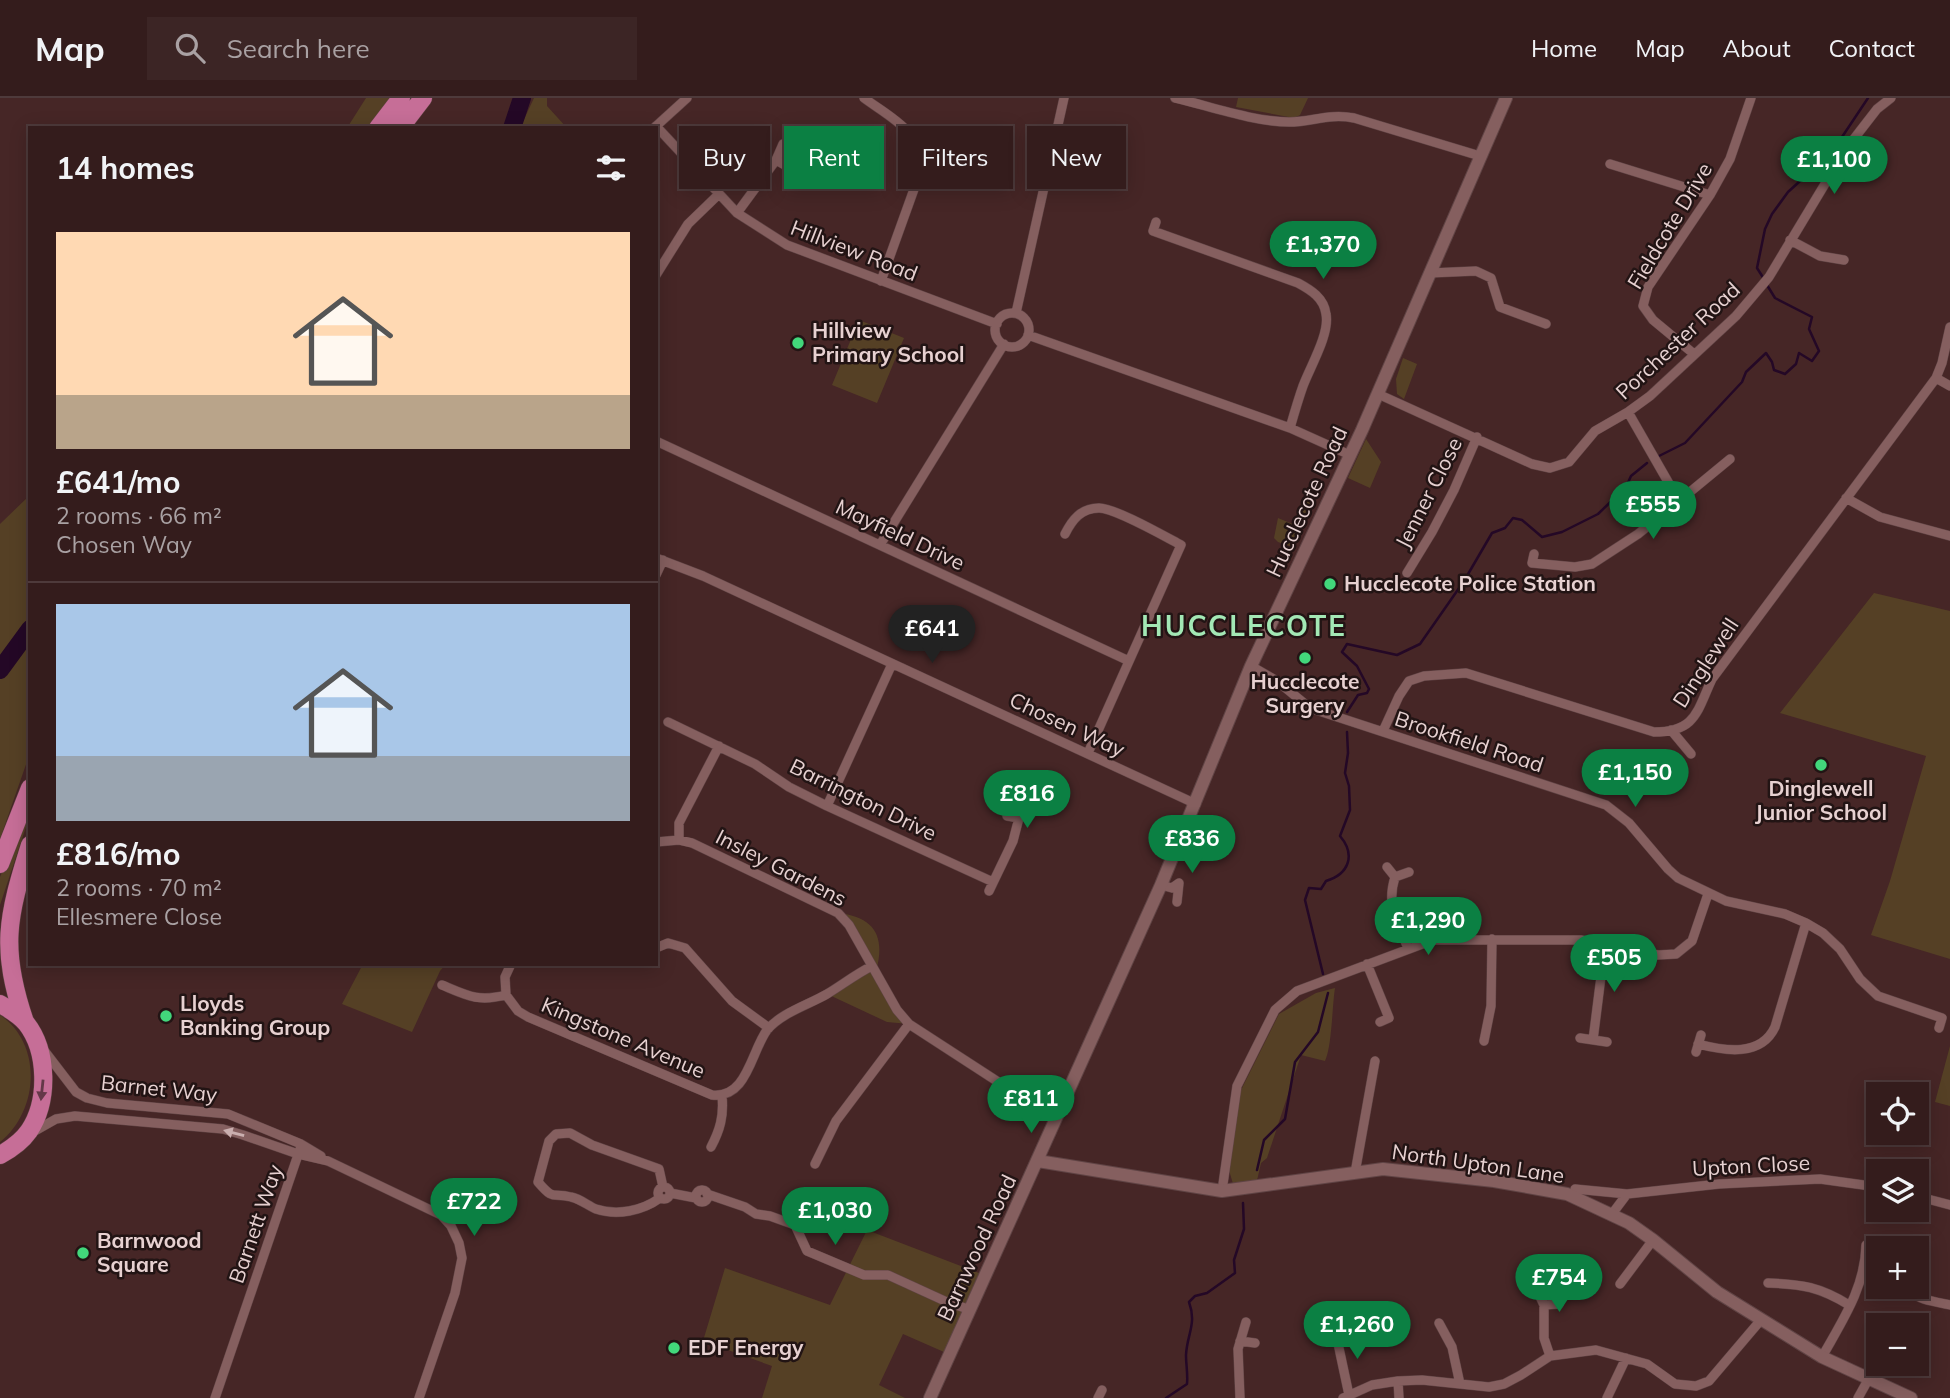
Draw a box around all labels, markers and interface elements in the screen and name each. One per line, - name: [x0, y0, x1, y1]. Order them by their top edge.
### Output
- search box: [147, 17, 637, 80]
- text: Map: [35, 28, 105, 69]
- icon: search: [171, 29, 209, 67]
- text: Search here: [227, 32, 370, 65]
- text: Home: [1531, 33, 1597, 63]
- text: Map: [1635, 33, 1685, 63]
- text: About: [1723, 33, 1791, 63]
- text: Contact: [1829, 33, 1915, 63]
- chip: Buy: [679, 126, 770, 189]
- chip: Rent: [784, 126, 884, 189]
- chip: Filters: [898, 126, 1013, 189]
- chip: New: [1027, 126, 1126, 189]
- pin: £1,100: [1777, 136, 1891, 196]
- text: £1,100: [1797, 144, 1871, 173]
- text: 14 homes: [56, 149, 195, 187]
- icon: filters: [592, 149, 630, 187]
- street label: Fieldcote Drive: [1621, 158, 1717, 293]
- street label: Hillview Road: [787, 214, 921, 286]
- pin: £1,370: [1266, 222, 1380, 281]
- text: £1,370: [1286, 229, 1360, 258]
- street label: Porchester Road: [1610, 276, 1745, 404]
- icon: home: [280, 278, 406, 404]
- place label: Hillview Primary School: [812, 317, 965, 367]
- marker: Hillview Primary School: [790, 335, 806, 351]
- street label: Hucclecote Road: [1260, 422, 1352, 581]
- street label: Jenner Close: [1389, 433, 1467, 552]
- text: £641/mo: [56, 463, 180, 501]
- pin: £555: [1612, 482, 1694, 541]
- text: £555: [1625, 489, 1681, 518]
- street label: Mayfield Drive: [832, 493, 969, 575]
- text: 2 rooms · 66 m²: [56, 501, 222, 530]
- text: Chosen Way: [56, 530, 192, 559]
- place label: Hucclecote Police Station: [1344, 570, 1596, 596]
- marker: Hucclecote Police Station: [1322, 576, 1338, 592]
- pin: £641: [891, 606, 973, 665]
- district label: HUCCLECOTE: [1141, 608, 1347, 643]
- text: £641: [904, 613, 960, 642]
- street label: Dinglewell: [1667, 613, 1744, 712]
- icon: home: [280, 650, 406, 776]
- marker: Hucclecote Surgery: [1297, 650, 1313, 666]
- place label: Hucclecote Surgery: [1251, 668, 1359, 718]
- street label: Chosen Way: [1006, 686, 1129, 762]
- street label: Brookfield Road: [1392, 705, 1547, 777]
- pin: £1,150: [1578, 750, 1692, 809]
- street label: Barrington Drive: [786, 752, 941, 846]
- text: £1,150: [1598, 757, 1672, 786]
- marker: Dinglewell Junior School: [1813, 757, 1829, 773]
- pin: £816: [986, 770, 1068, 830]
- place label: Dinglewell Junior School: [1755, 775, 1887, 825]
- text: £816: [999, 778, 1055, 807]
- pin: £836: [1151, 816, 1233, 875]
- street label: Insley Gardens: [712, 823, 851, 911]
- text: £836: [1164, 823, 1220, 852]
- text: £816/mo: [56, 835, 180, 873]
- text: 2 rooms · 70 m²: [56, 873, 222, 902]
- pin: £1,290: [1371, 898, 1485, 957]
- text: Ellesmere Close: [56, 902, 222, 931]
- text: £1,290: [1391, 905, 1465, 934]
- pin: £505: [1573, 934, 1655, 994]
- text: £505: [1586, 942, 1642, 971]
- place label: Lloyds Banking Group: [180, 990, 330, 1040]
- street label: Kingstone Avenue: [538, 991, 709, 1083]
- marker: Lloyds Banking Group: [158, 1008, 174, 1024]
- street label: Barnet Way: [100, 1069, 219, 1107]
- pin: £811: [990, 1076, 1072, 1135]
- one-way arrow: [36, 1079, 47, 1101]
- map controls: [1866, 1082, 1929, 1376]
- button: locate: [1866, 1082, 1929, 1145]
- text: £811: [1003, 1083, 1059, 1112]
- one-way arrow: [223, 1127, 244, 1137]
- street label: North Upton Lane: [1390, 1138, 1566, 1188]
- street label: Upton Close: [1691, 1149, 1811, 1181]
- button: layers: [1866, 1159, 1929, 1222]
- street label: Barnett Way: [223, 1161, 288, 1286]
- street label: Barnwood Road: [931, 1170, 1021, 1325]
- pin: £722: [433, 1178, 515, 1238]
- text: £722: [446, 1186, 502, 1215]
- pin: £1,030: [778, 1188, 892, 1247]
- text: £1,030: [798, 1195, 872, 1224]
- place label: Barnwood Square: [97, 1227, 202, 1277]
- button: +: [1866, 1236, 1929, 1299]
- marker: Barnwood Square: [75, 1245, 91, 1261]
- pin: £754: [1518, 1254, 1600, 1314]
- text: £754: [1531, 1262, 1587, 1291]
- pin: £1,260: [1300, 1302, 1414, 1361]
- text: £1,260: [1320, 1309, 1394, 1338]
- button: −: [1866, 1313, 1929, 1376]
- place label: EDF Energy: [688, 1334, 804, 1360]
- marker: EDF Energy: [666, 1340, 682, 1356]

